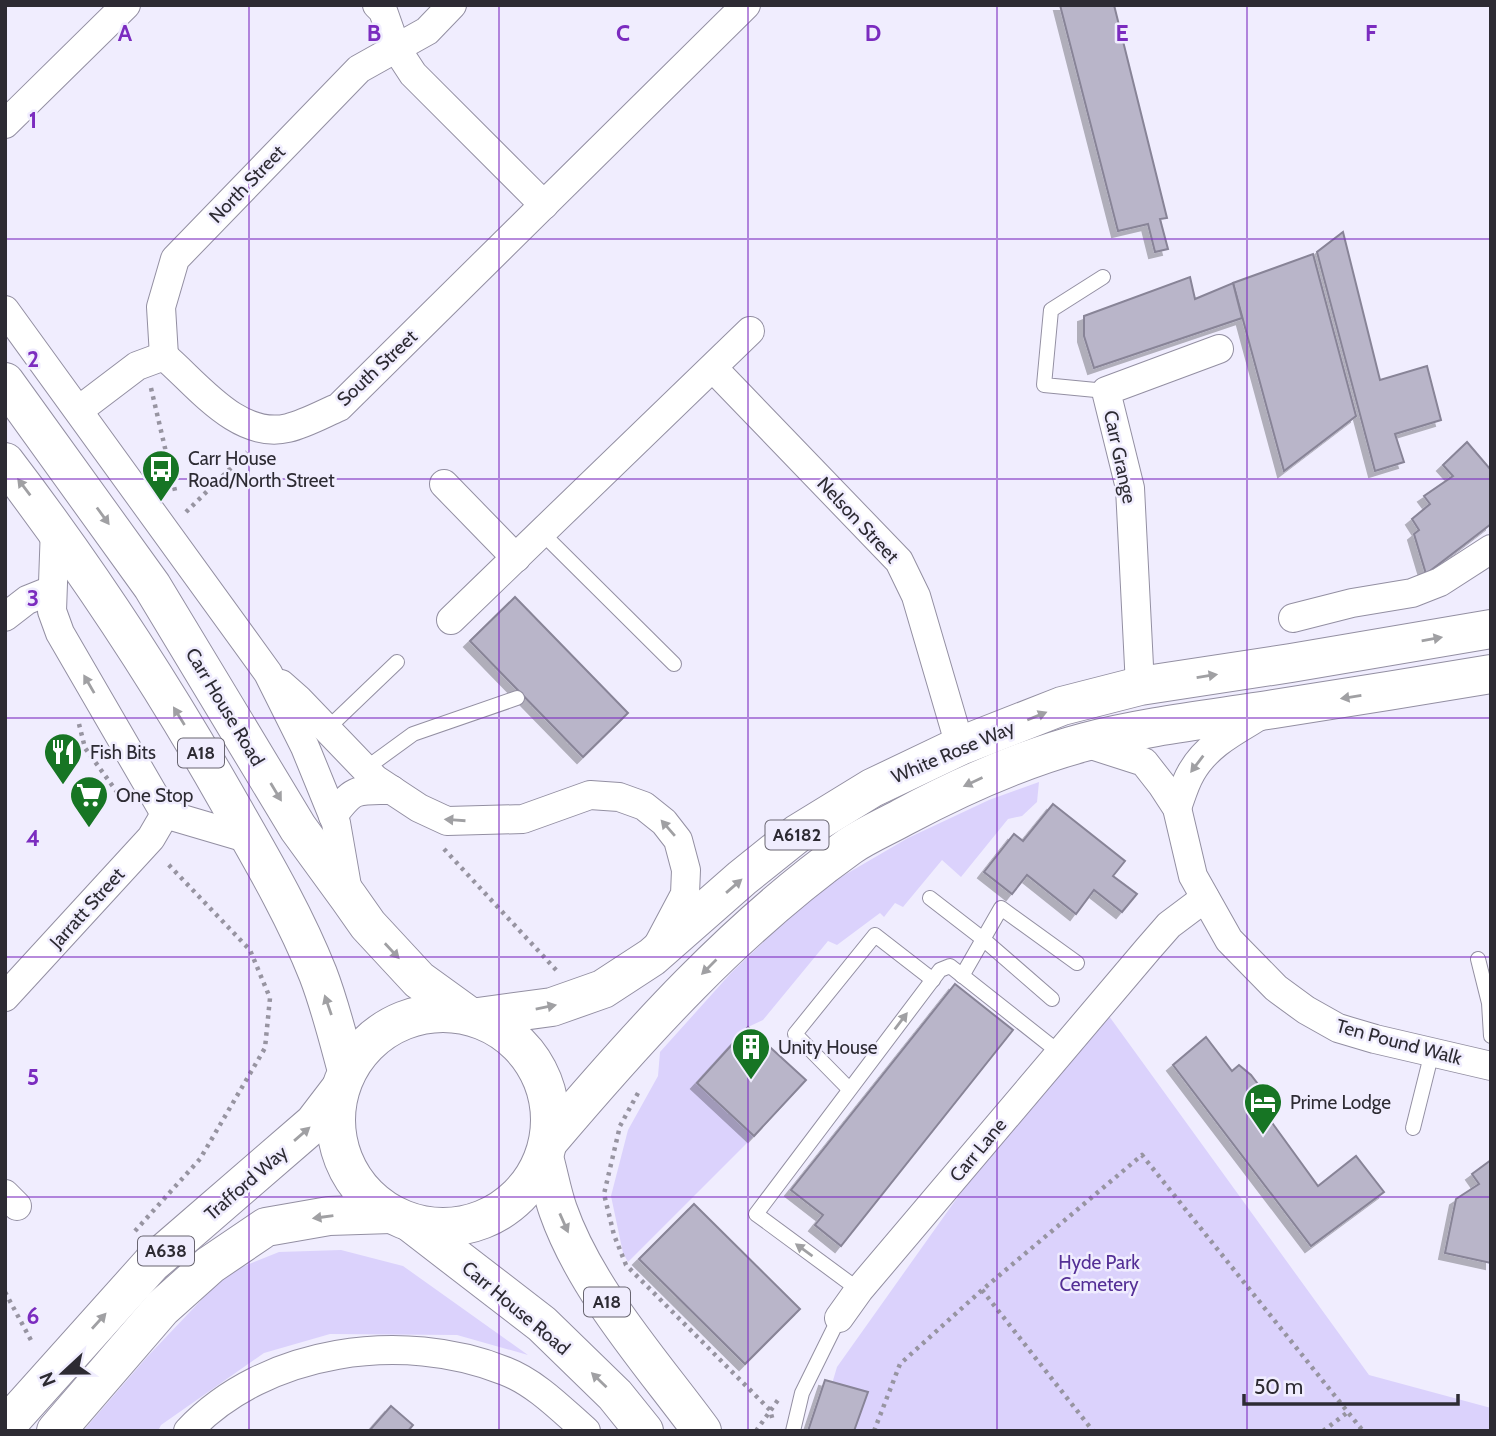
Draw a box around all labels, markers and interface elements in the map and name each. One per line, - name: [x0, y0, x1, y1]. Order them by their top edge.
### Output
- text: A: [118, 19, 133, 47]
- text: B: [367, 19, 381, 47]
- text: C: [616, 19, 630, 47]
- text: D: [865, 19, 881, 47]
- text: E: [1115, 19, 1129, 47]
- text: F: [1365, 19, 1377, 47]
- text: 1: [29, 106, 37, 134]
- street label: North Street: [204, 140, 290, 228]
- street label: South Street: [332, 325, 422, 411]
- text: 2: [27, 345, 39, 373]
- street label: Carr Grange: [1099, 408, 1141, 506]
- place label: Carr House Road/North Street: [188, 447, 335, 492]
- bus stop icon: Carr House Road/North Street: [140, 448, 182, 503]
- street label: Nelson Street: [812, 472, 904, 568]
- one-way arrow: [17, 479, 32, 497]
- one-way arrow: [96, 507, 110, 526]
- text: 3: [27, 584, 39, 612]
- one-way arrow: [1421, 633, 1443, 644]
- street label: Carr House Road: [181, 644, 269, 770]
- one-way arrow: [1196, 670, 1218, 681]
- one-way arrow: [83, 674, 95, 693]
- one-way arrow: [1340, 692, 1362, 703]
- one-way arrow: [173, 707, 186, 726]
- one-way arrow: [1027, 710, 1048, 721]
- street label: White Rose Way: [888, 716, 1018, 788]
- restaurant icon: Fish Bits: [42, 731, 84, 786]
- road number: A18: [178, 738, 224, 768]
- place label: Fish Bits: [90, 741, 156, 764]
- one-way arrow: [1190, 755, 1205, 773]
- supermarket icon: One Stop: [68, 774, 110, 829]
- one-way arrow: [963, 777, 983, 788]
- one-way arrow: [270, 782, 282, 801]
- place label: One Stop: [116, 784, 193, 807]
- one-way arrow: [444, 814, 466, 825]
- one-way arrow: [660, 819, 676, 837]
- road number: A6182: [766, 820, 828, 850]
- text: 4: [26, 824, 40, 852]
- street label: Jarratt Street: [44, 863, 130, 954]
- one-way arrow: [725, 878, 743, 894]
- one-way arrow: [384, 942, 400, 959]
- one-way arrow: [700, 959, 717, 976]
- one-way arrow: [322, 994, 333, 1015]
- one-way arrow: [535, 1001, 557, 1012]
- one-way arrow: [894, 1012, 908, 1030]
- street label: Ten Pound Walk: [1334, 1014, 1465, 1070]
- building icon: Unity House: [730, 1026, 772, 1081]
- place label: Unity House: [778, 1036, 878, 1059]
- text: 5: [27, 1063, 39, 1091]
- hotel icon: Prime Lodge: [1242, 1081, 1284, 1136]
- place label: Prime Lodge: [1290, 1091, 1391, 1114]
- street label: Carr Lane: [945, 1113, 1011, 1187]
- one-way arrow: [293, 1126, 311, 1142]
- street label: Trafford Way: [200, 1140, 292, 1225]
- one-way arrow: [312, 1212, 334, 1223]
- one-way arrow: [559, 1212, 570, 1233]
- road number: A638: [138, 1236, 194, 1266]
- one-way arrow: [796, 1242, 814, 1257]
- park label: Hyde Park Cemetery: [1058, 1251, 1140, 1296]
- street label: Carr House Road: [457, 1256, 575, 1360]
- road number: A18: [584, 1288, 630, 1316]
- text: 6: [27, 1302, 39, 1330]
- one-way arrow: [91, 1313, 107, 1330]
- north arrow: [28, 1338, 98, 1408]
- scale bar: [1244, 1362, 1458, 1406]
- text: N: [35, 1369, 61, 1390]
- one-way arrow: [591, 1372, 607, 1388]
- text: 50 m: [1254, 1374, 1303, 1399]

